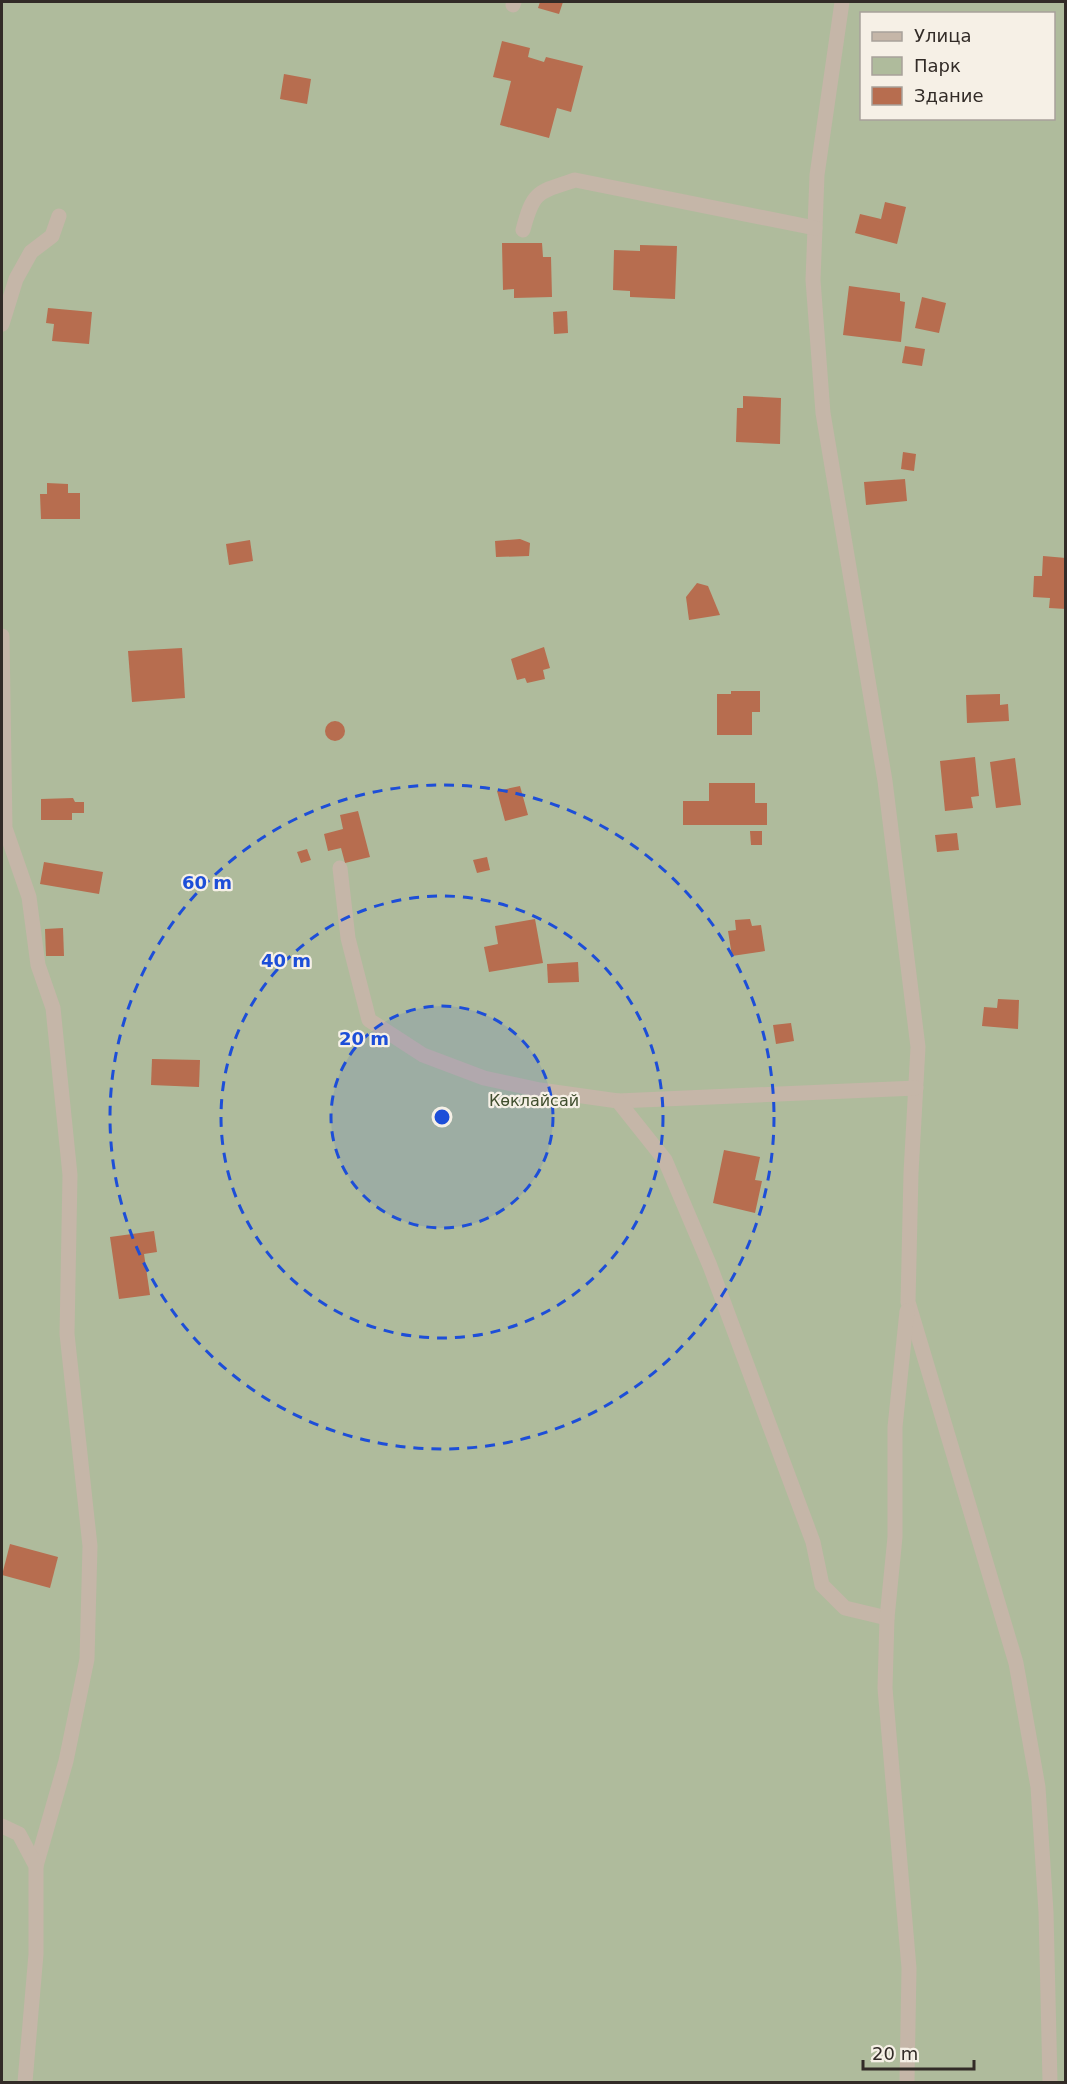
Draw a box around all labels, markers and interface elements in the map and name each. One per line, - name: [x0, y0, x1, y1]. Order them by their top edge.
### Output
- legend: [860, 12, 1055, 120]
- text: Улица: [914, 25, 971, 46]
- text: Парк: [914, 55, 961, 76]
- text: Здание: [914, 85, 984, 106]
- text: 60 m: [182, 872, 232, 893]
- text: 40 m: [261, 950, 311, 971]
- text: 20 m: [339, 1028, 389, 1049]
- park label: Көклайсай: [489, 1091, 579, 1110]
- centre of rings: [432, 1107, 452, 1127]
- scale bar: [863, 2033, 974, 2071]
- text: 20 m: [872, 2043, 918, 2064]

